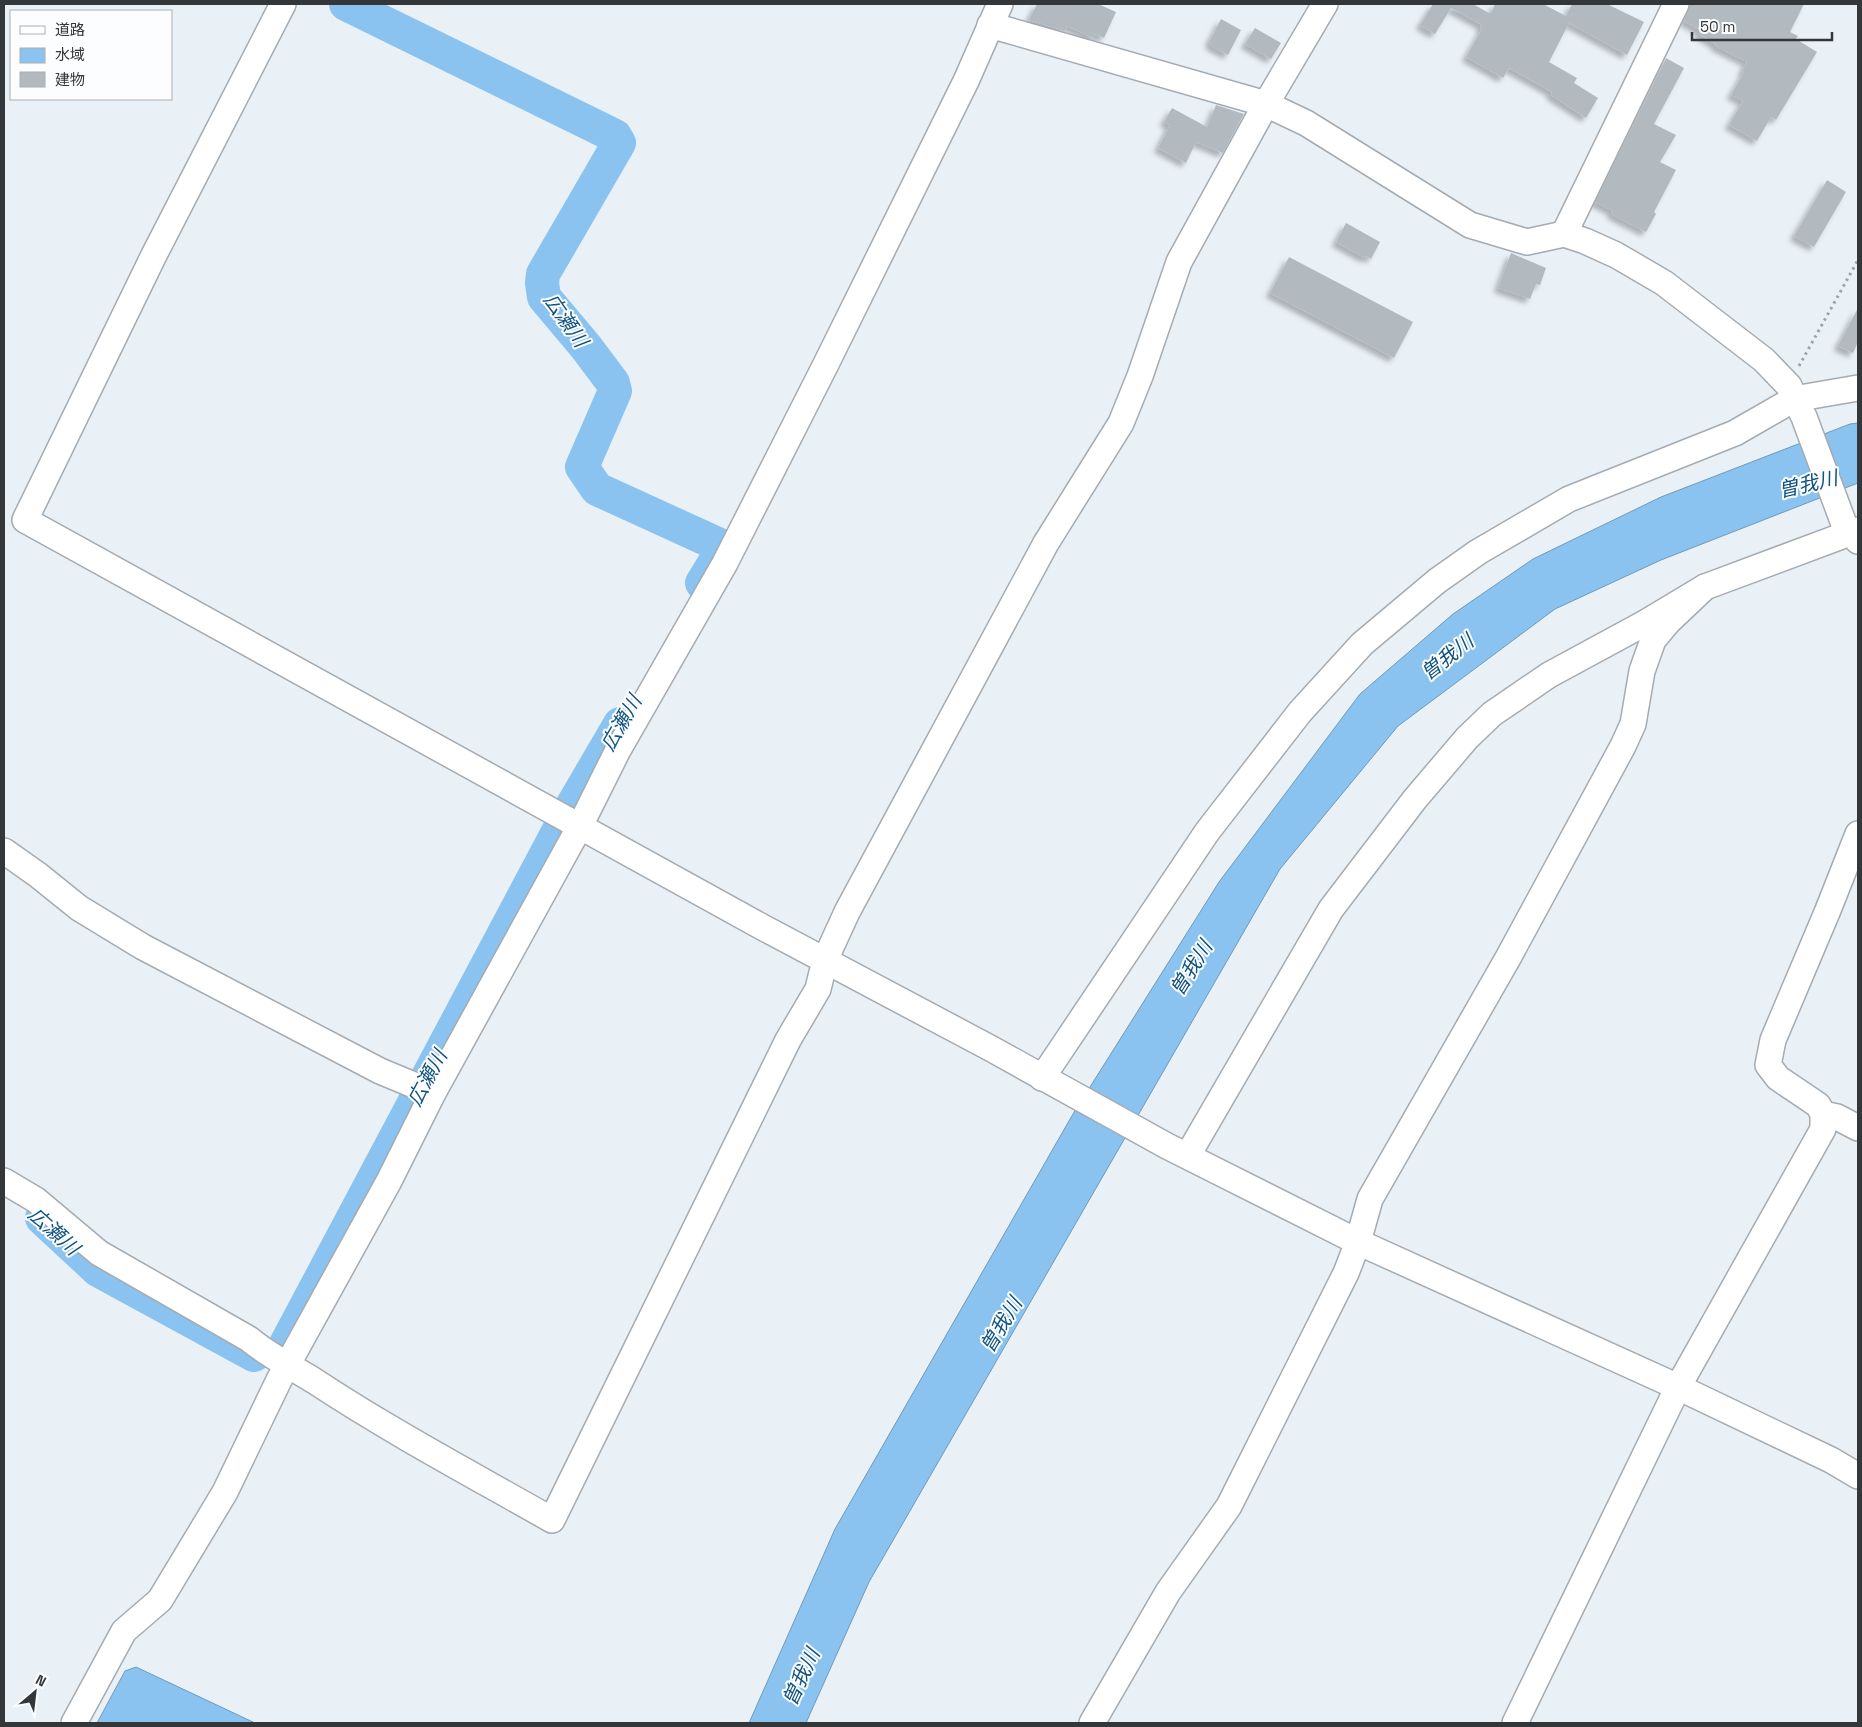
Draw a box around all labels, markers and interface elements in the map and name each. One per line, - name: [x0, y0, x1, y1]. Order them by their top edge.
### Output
- legend: [10, 10, 172, 100]
- scale bar: [1692, 10, 1832, 42]
- text: 50 m: [1700, 17, 1735, 36]
- text: 道路: [55, 20, 85, 39]
- text: 水域: [55, 45, 85, 64]
- text: 建物: [55, 70, 85, 89]
- water label: 広瀬川: [538, 288, 595, 354]
- water label: 曽我川: [1776, 464, 1842, 503]
- water label: 曽我川: [1415, 627, 1480, 686]
- water label: 広瀬川: [595, 689, 648, 755]
- water label: 曽我川: [1164, 934, 1219, 1000]
- water label: 広瀬川: [401, 1044, 454, 1111]
- water label: 広瀬川: [23, 1201, 86, 1262]
- water label: 曽我川: [974, 1291, 1029, 1357]
- water label: 曽我川: [777, 1643, 826, 1710]
- north arrow: [10, 1667, 60, 1717]
- text: N: [33, 1670, 49, 1691]

